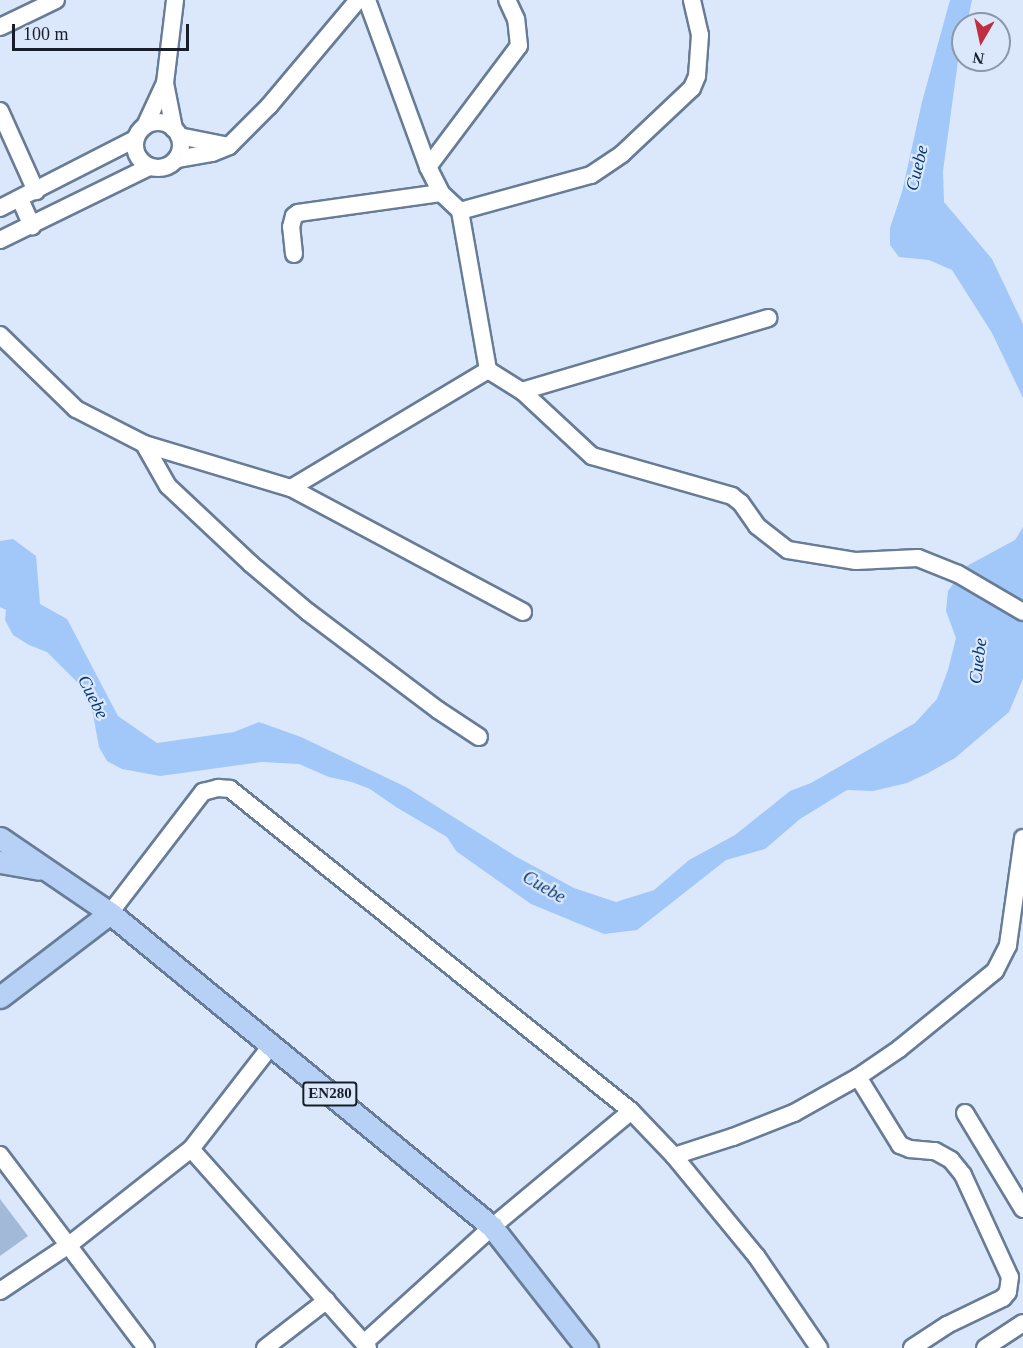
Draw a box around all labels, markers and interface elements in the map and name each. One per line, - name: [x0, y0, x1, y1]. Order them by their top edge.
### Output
- scale bar: [15, 12, 192, 50]
- north arrow: [951, 12, 1011, 72]
- text: 100 m: [23, 24, 69, 44]
- text: N: [971, 49, 985, 68]
- water label: Cuebe: [901, 143, 933, 193]
- water label: Cuebe: [964, 637, 992, 685]
- water label: Cuebe: [73, 672, 113, 722]
- water label: Cuebe: [519, 866, 569, 908]
- road number: EN280: [302, 1082, 358, 1106]

